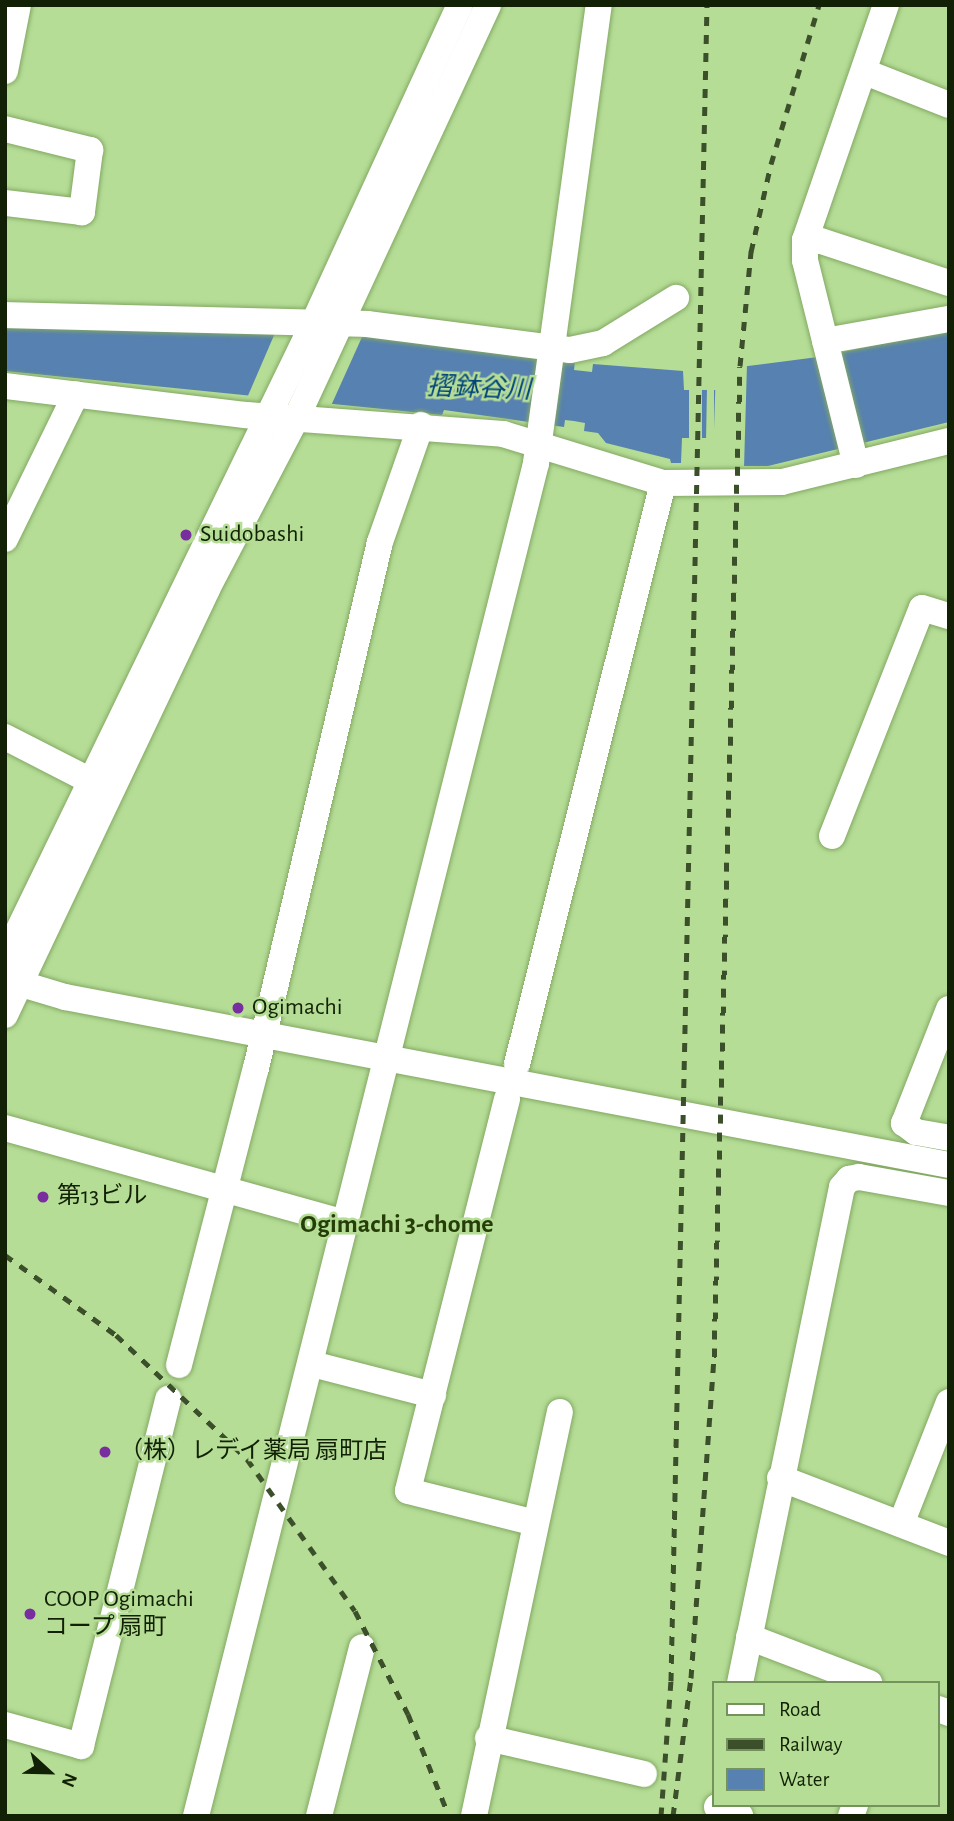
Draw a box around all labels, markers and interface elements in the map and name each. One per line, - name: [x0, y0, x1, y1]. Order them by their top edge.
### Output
- water label: 摺鉢谷川: [426, 372, 532, 406]
- place label: Suidobashi: [200, 521, 304, 549]
- marker: Suidobashi: [178, 527, 194, 543]
- place label: Ogimachi: [252, 994, 343, 1022]
- marker: Ogimachi: [230, 1000, 246, 1016]
- place label: 第13ビル: [57, 1183, 147, 1211]
- marker: 第13ビル: [35, 1189, 51, 1205]
- district label: Ogimachi 3-chome: [300, 1209, 494, 1241]
- place label: （株）レデイ薬局 扇町店: [119, 1438, 387, 1466]
- marker: （株）レデイ薬局 扇町店: [97, 1444, 113, 1460]
- place label: COOP Ogimachi コープ 扇町: [44, 1586, 194, 1642]
- marker: COOP Ogimachi コープ 扇町: [22, 1606, 38, 1622]
- legend: [712, 1681, 940, 1807]
- text: Road: [779, 1699, 821, 1720]
- text: Railway: [779, 1734, 842, 1755]
- north arrow: [14, 1737, 84, 1807]
- text: Water: [779, 1769, 829, 1790]
- text: N: [58, 1770, 80, 1790]

